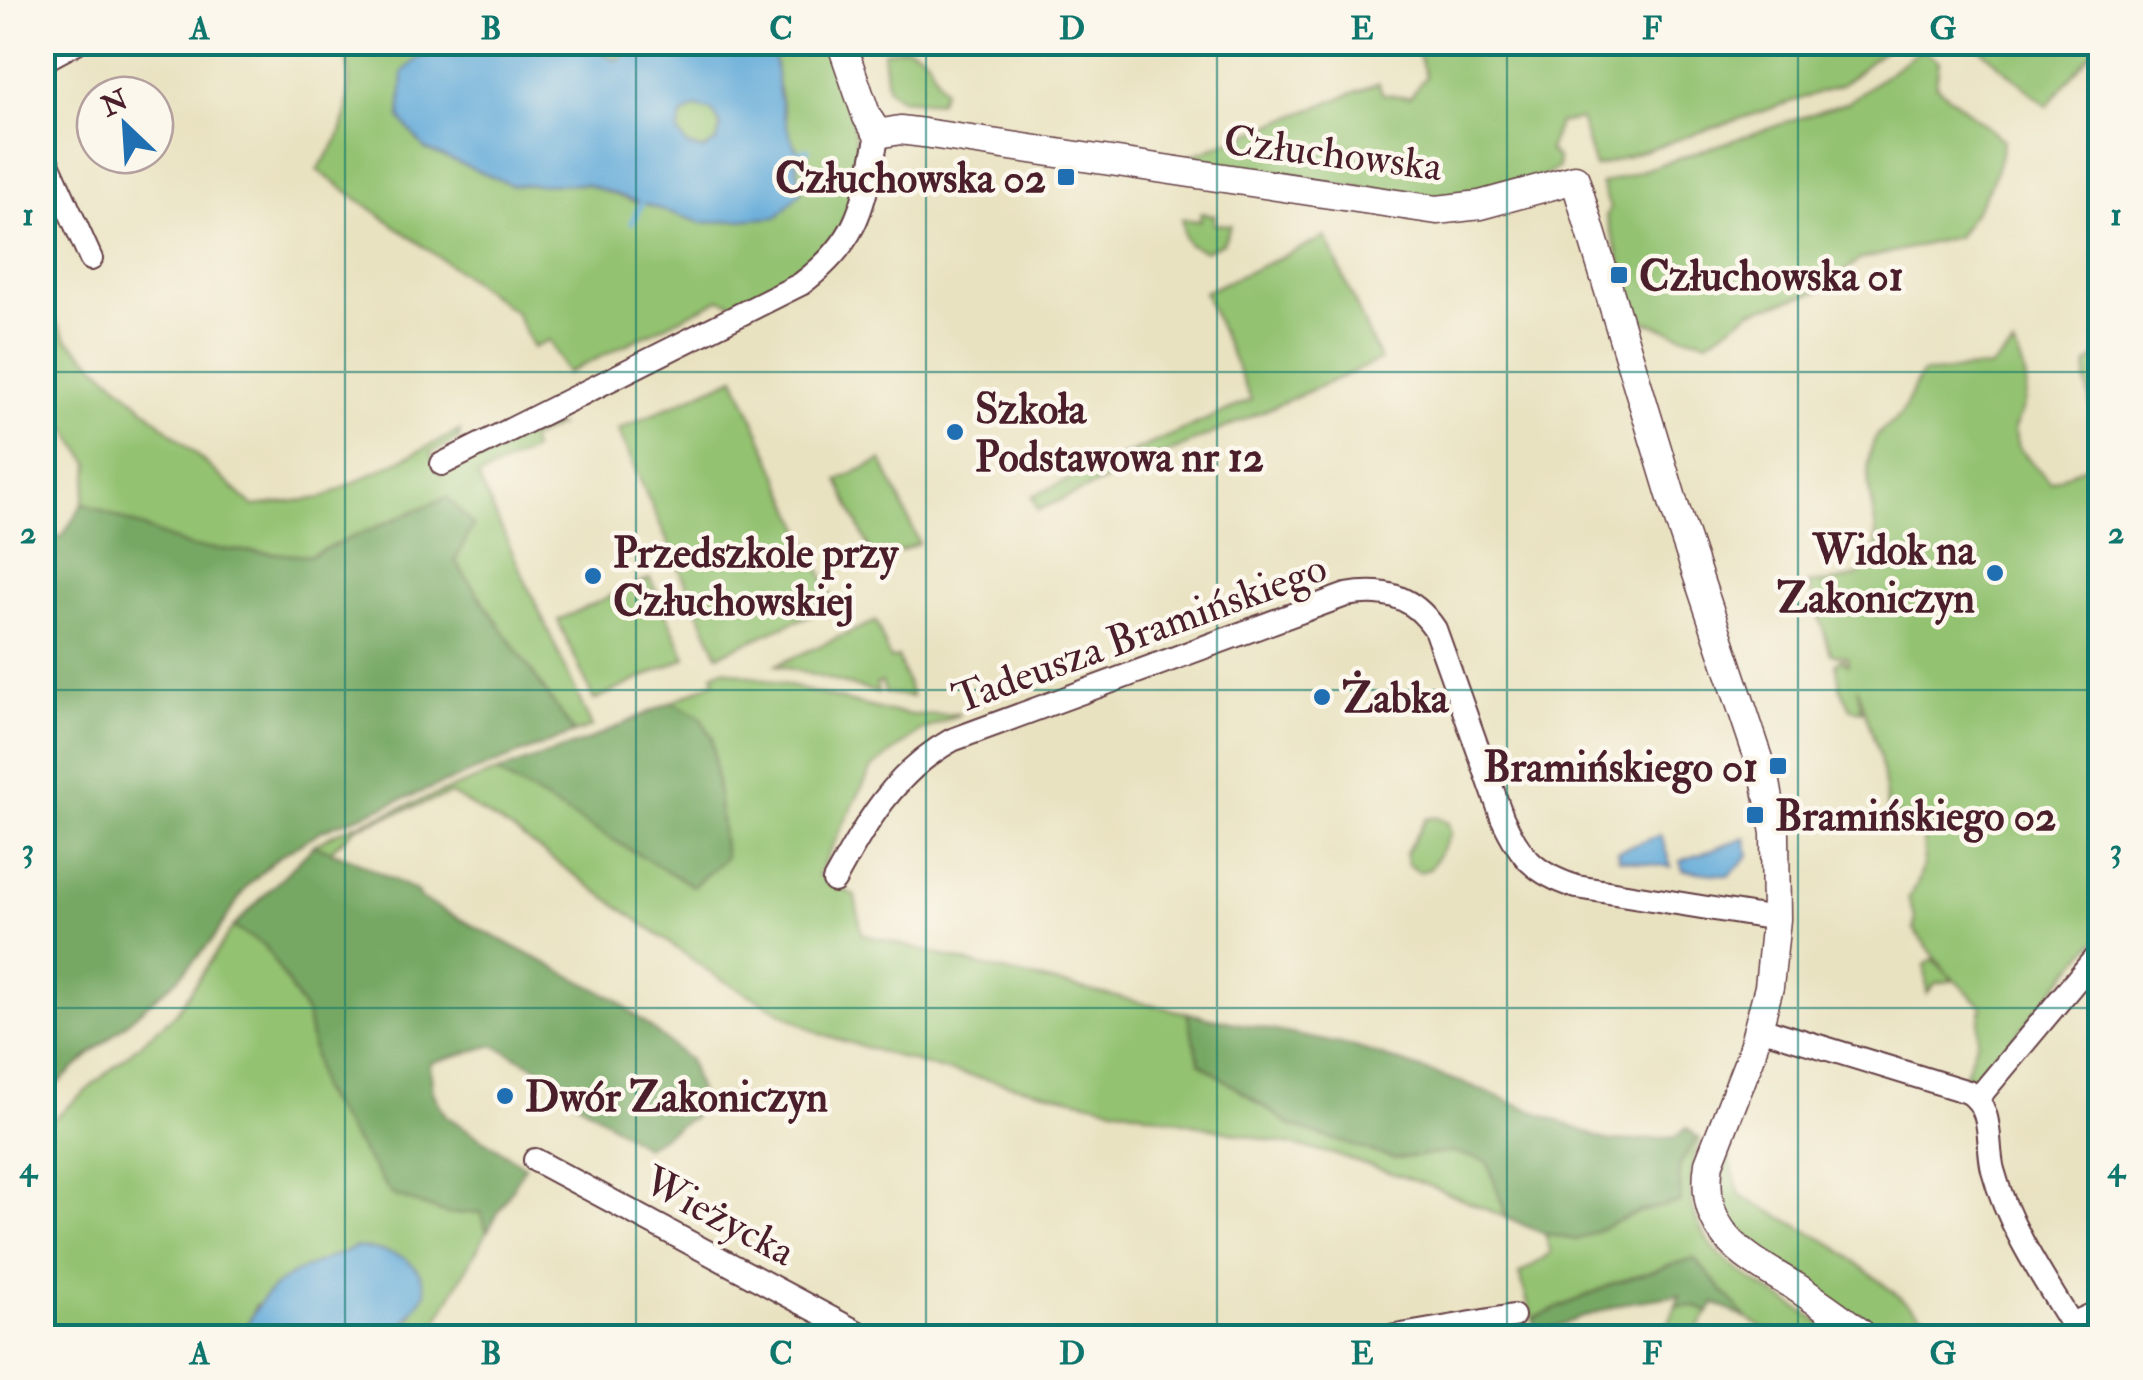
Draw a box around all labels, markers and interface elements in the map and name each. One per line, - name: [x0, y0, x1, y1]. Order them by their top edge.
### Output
- text: A: [188, 9, 211, 49]
- text: B: [481, 9, 501, 49]
- text: C: [769, 9, 793, 49]
- text: D: [1059, 9, 1085, 49]
- text: E: [1350, 9, 1374, 49]
- text: F: [1642, 9, 1662, 49]
- text: G: [1930, 9, 1957, 49]
- north arrow: [75, 75, 175, 175]
- text: N: [95, 82, 135, 125]
- street label: Człuchowska: [1221, 115, 1446, 193]
- place label: Człuchowska 02: [775, 153, 1046, 205]
- marker: Człuchowska 02: [1055, 166, 1077, 188]
- text: 1: [22, 195, 34, 235]
- text: 1: [2110, 195, 2122, 235]
- place label: Człuchowska 01: [1639, 251, 1904, 303]
- marker: Człuchowska 01: [1608, 264, 1630, 286]
- place label: Szkoła Podstawowa nr 12: [975, 384, 1264, 484]
- marker: Szkoła Podstawowa nr 12: [944, 421, 966, 443]
- text: 2: [20, 513, 36, 553]
- text: 2: [2108, 513, 2124, 553]
- place label: Widok na Zakoniczyn: [1777, 525, 1977, 626]
- place label: Przedszkole przy Człuchowskiej: [613, 528, 900, 628]
- street label: Tadeusza Bramińskiego: [946, 542, 1334, 726]
- marker: Widok na Zakoniczyn: [1984, 562, 2006, 584]
- marker: Przedszkole przy Człuchowskiej: [582, 565, 604, 587]
- place label: Żabka: [1342, 670, 1450, 725]
- marker: Żabka: [1311, 686, 1333, 708]
- place label: Bramińskiego 01: [1483, 742, 1758, 794]
- marker: Bramińskiego 01: [1767, 755, 1789, 777]
- place label: Bramińskiego 02: [1775, 791, 2056, 843]
- marker: Bramińskiego 02: [1744, 804, 1766, 826]
- text: 3: [22, 830, 34, 870]
- text: 3: [2110, 830, 2122, 870]
- place label: Dwór Zakoniczyn: [525, 1072, 828, 1125]
- marker: Dwór Zakoniczyn: [494, 1085, 516, 1107]
- text: 4: [18, 1148, 38, 1188]
- text: 4: [2106, 1148, 2126, 1188]
- street label: Wieżycka: [634, 1155, 804, 1278]
- text: A: [188, 1334, 211, 1374]
- text: B: [481, 1334, 501, 1374]
- text: C: [769, 1334, 793, 1374]
- text: D: [1059, 1334, 1085, 1374]
- text: E: [1350, 1334, 1374, 1374]
- text: F: [1642, 1334, 1662, 1374]
- text: G: [1930, 1334, 1957, 1374]

